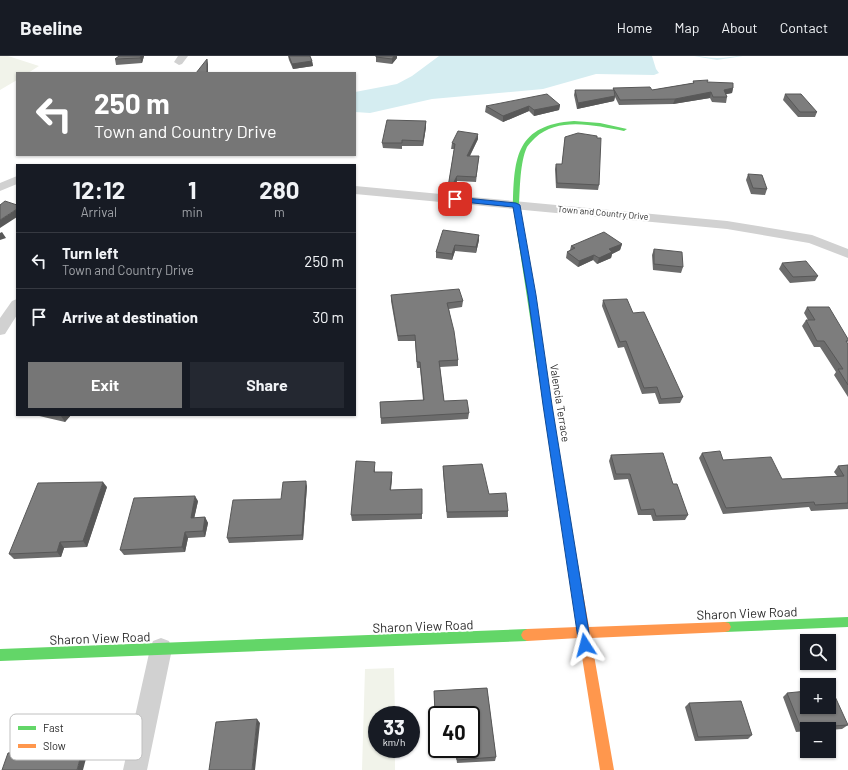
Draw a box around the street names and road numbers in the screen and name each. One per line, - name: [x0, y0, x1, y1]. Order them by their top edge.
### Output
- street label: Town and Country Drive: [557, 203, 649, 222]
- street label: Valencia Terrace: [548, 363, 573, 443]
- street label: Sharon View Road: [696, 603, 798, 623]
- street label: Sharon View Road: [372, 616, 474, 636]
- street label: Sharon View Road: [49, 628, 151, 648]

